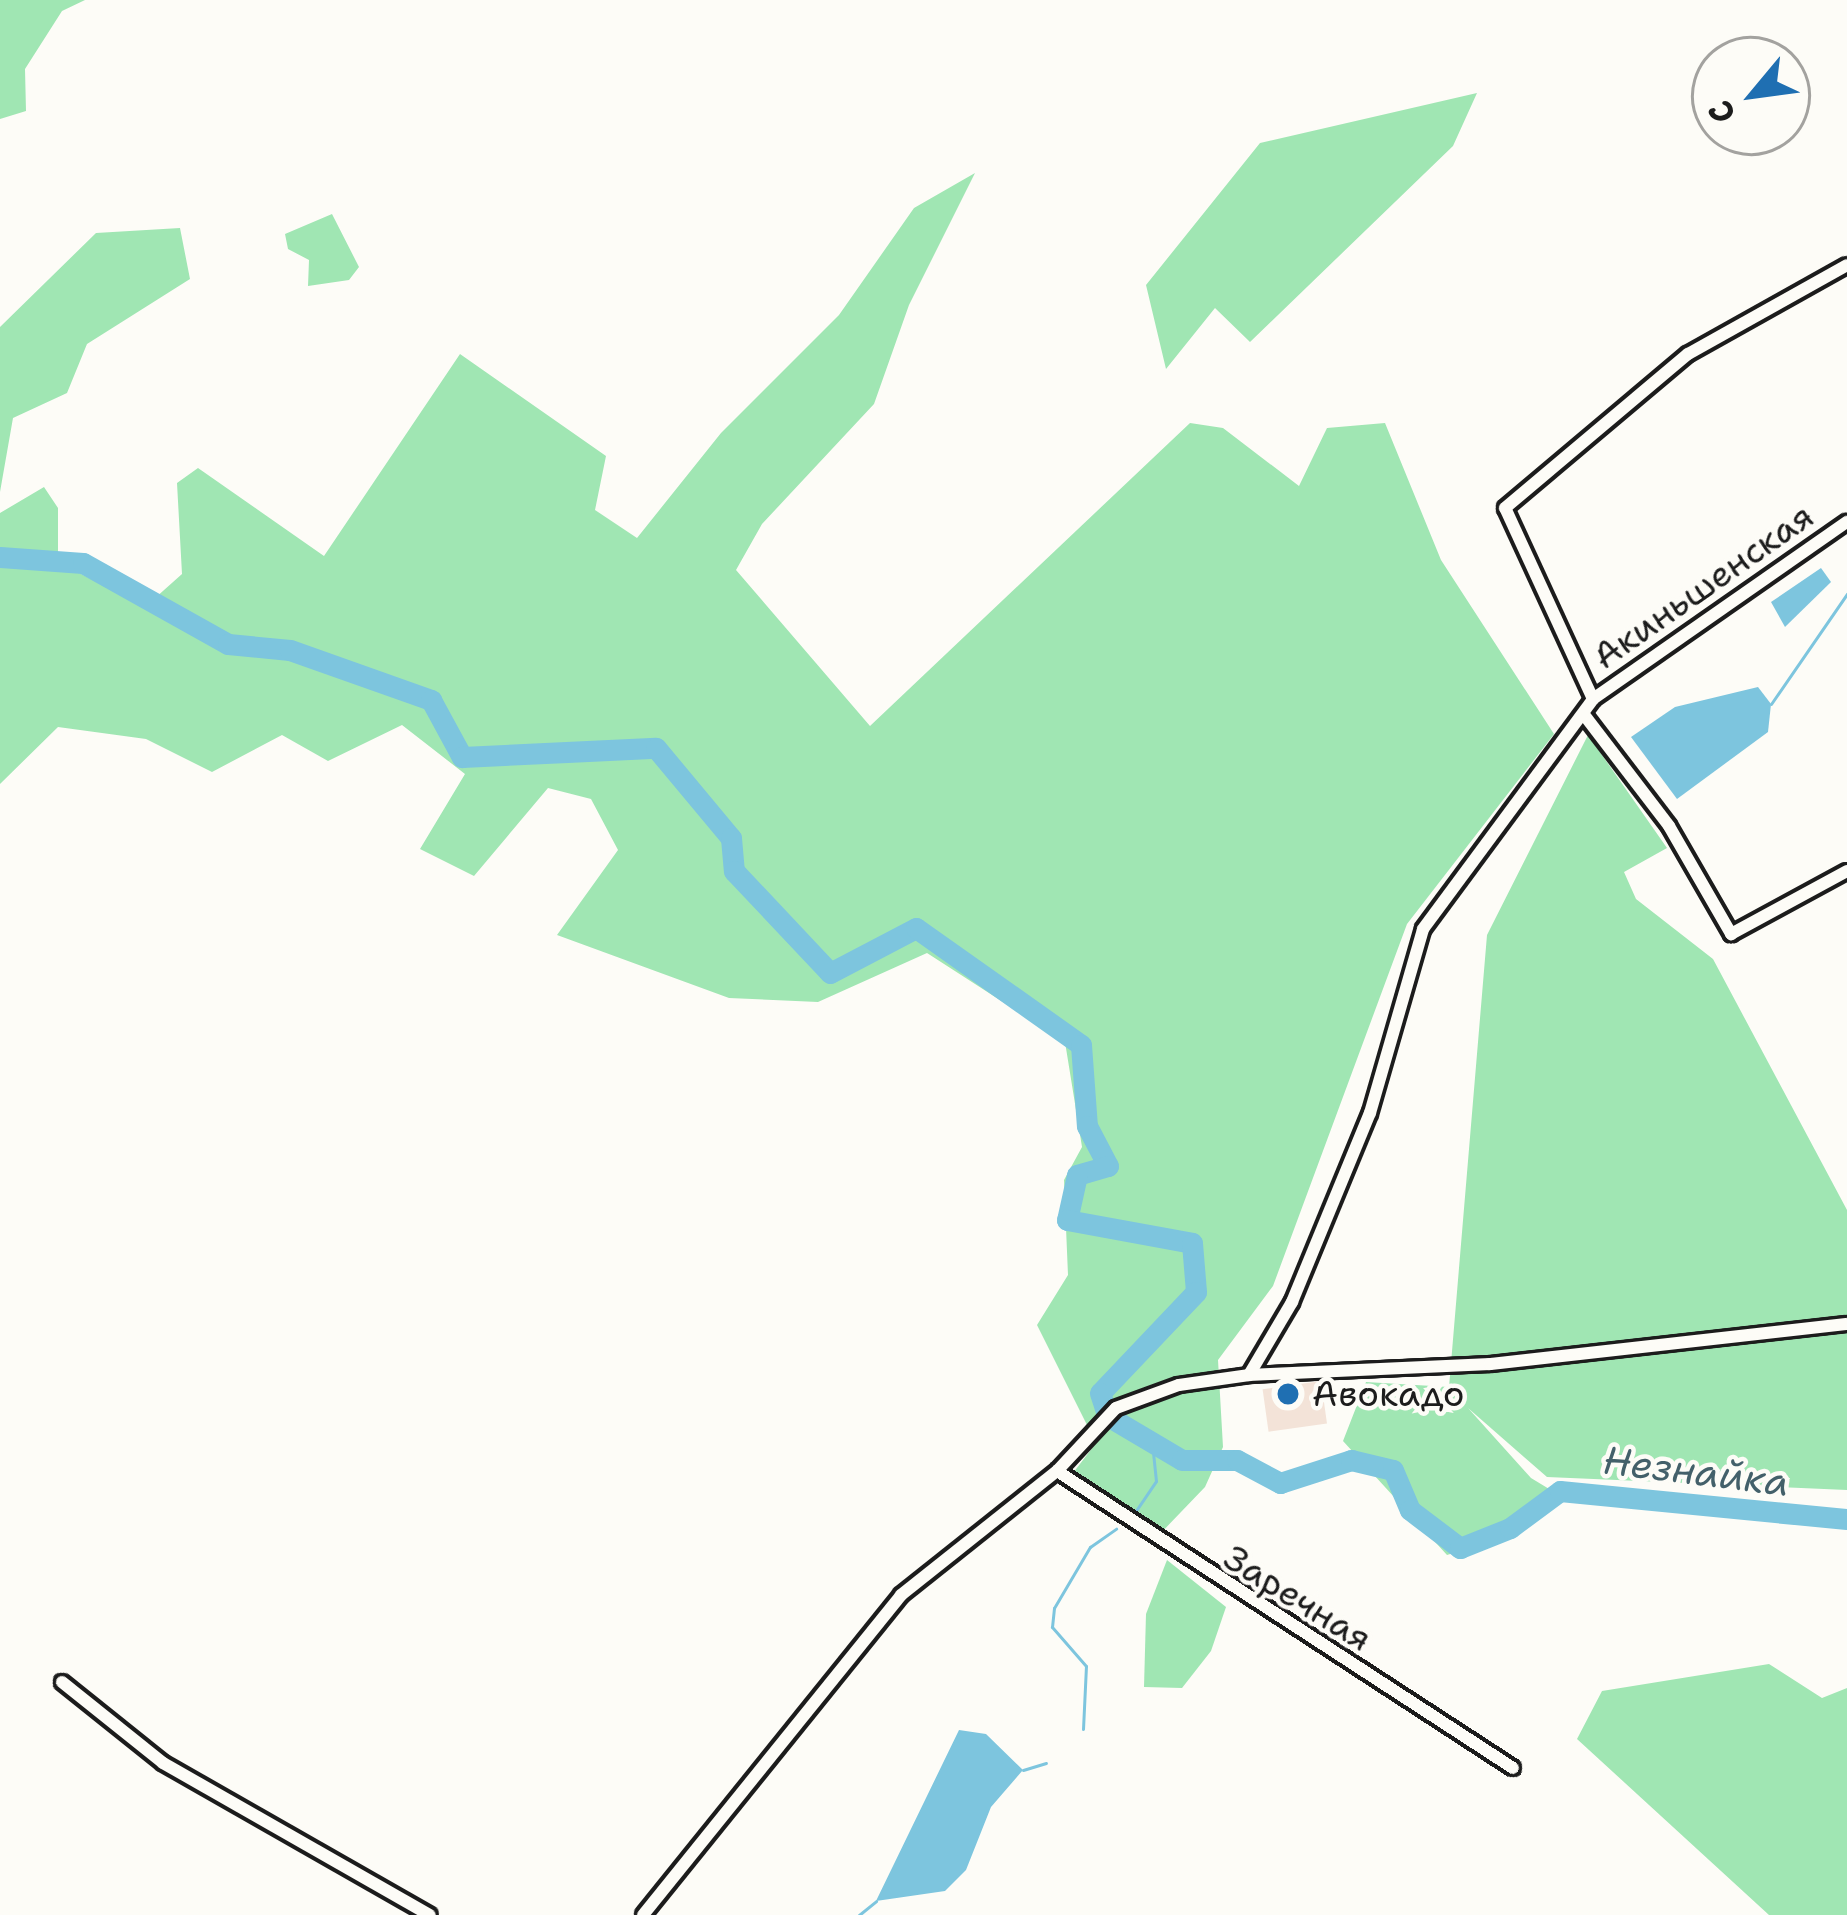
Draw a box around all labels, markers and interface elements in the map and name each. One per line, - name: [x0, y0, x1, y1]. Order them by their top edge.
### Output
- north arrow: [1691, 36, 1811, 156]
- text: С: [1697, 92, 1746, 132]
- street label: Акиньшенская: [1584, 494, 1822, 678]
- place label: Авокадо: [1312, 1372, 1465, 1416]
- marker: Авокадо: [1275, 1381, 1301, 1407]
- water label: Незнайка: [1600, 1436, 1792, 1506]
- street label: Заречная: [1216, 1536, 1380, 1660]

